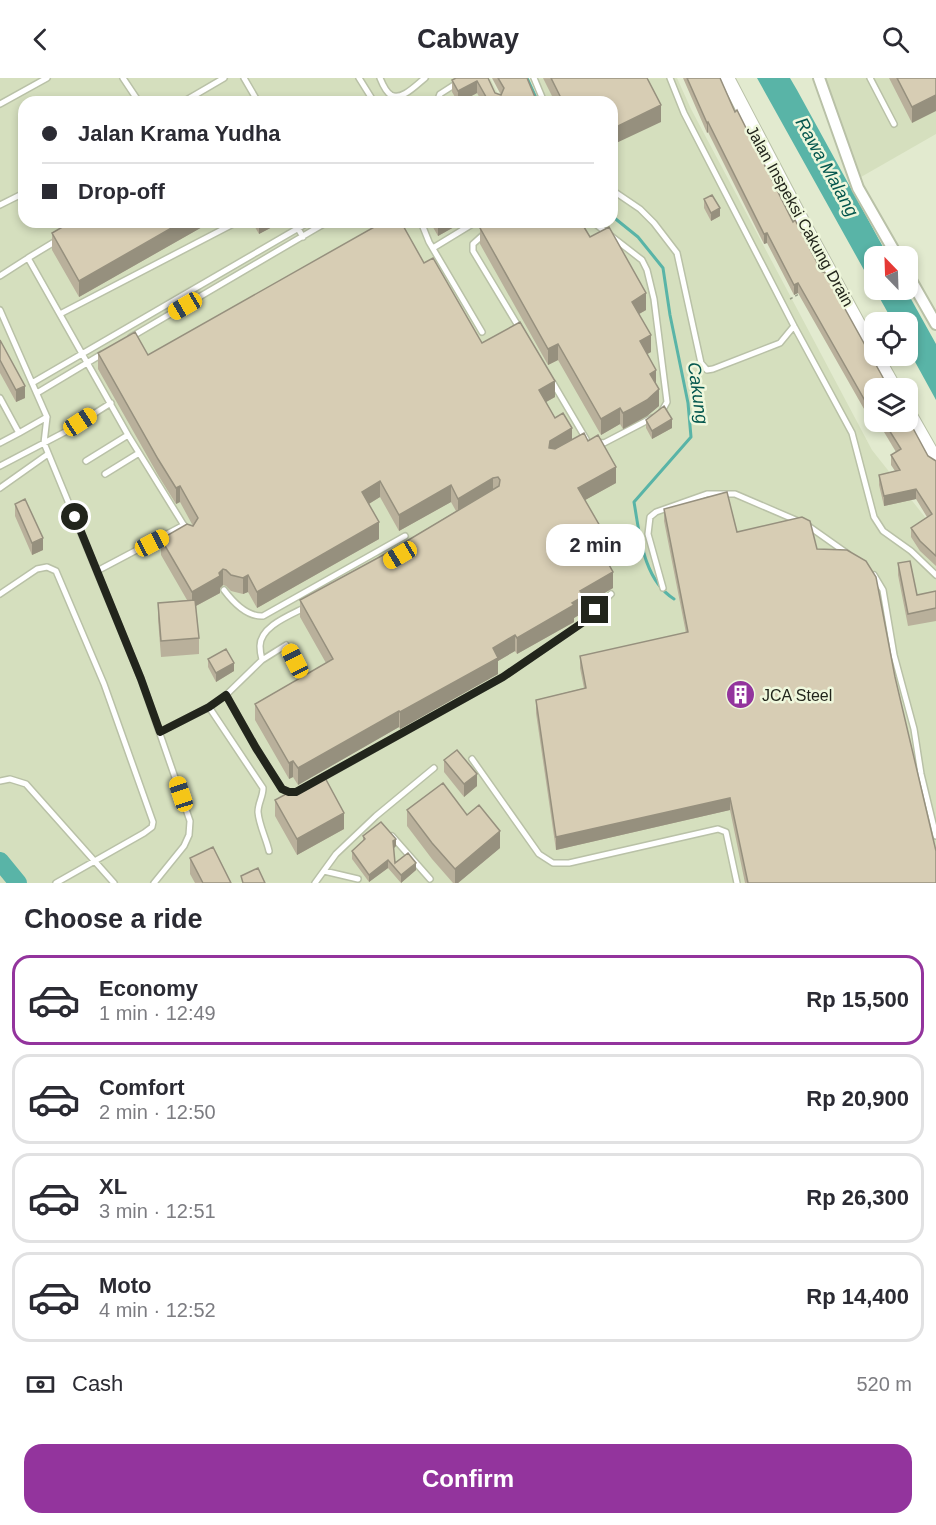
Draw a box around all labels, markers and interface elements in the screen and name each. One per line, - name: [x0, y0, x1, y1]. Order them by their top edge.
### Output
- icon: back: [24, 23, 57, 56]
- icon: search: [879, 23, 912, 56]
- text: Cabway: [417, 24, 519, 54]
- water label: Rawa Malang: [792, 114, 862, 220]
- text: Jalan Krama Yudha: [78, 121, 281, 146]
- street label: Jalan Inspeksi Cakung Drain: [743, 123, 857, 309]
- text: Drop-off: [78, 179, 165, 204]
- north arrow: [864, 246, 918, 300]
- map controls: [864, 246, 918, 432]
- car: [165, 289, 205, 323]
- button: locate: [864, 312, 918, 366]
- water label: Cakung: [684, 361, 712, 425]
- button: layers: [864, 378, 918, 432]
- car: [60, 405, 100, 439]
- route start: [61, 503, 88, 530]
- callout: 2 min: [546, 523, 644, 565]
- car: [132, 527, 172, 559]
- text: 2 min: [569, 534, 622, 556]
- car: [380, 538, 420, 572]
- route end: [581, 596, 608, 623]
- car: [279, 641, 311, 681]
- building icon: JCA Steel: [725, 679, 757, 711]
- place label: JCA Steel: [762, 687, 832, 704]
- car: [167, 774, 195, 814]
- text: Choose a ride: [24, 904, 203, 934]
- icon: car: [27, 973, 81, 1027]
- text: Economy: [99, 976, 198, 1001]
- text: Rp 15,500: [806, 987, 909, 1012]
- text: 1 min · 12:49: [99, 1002, 216, 1024]
- icon: car: [27, 1072, 81, 1126]
- text: Comfort: [99, 1075, 185, 1100]
- text: Rp 20,900: [806, 1086, 909, 1111]
- text: 2 min · 12:50: [99, 1101, 216, 1123]
- icon: car: [27, 1171, 81, 1225]
- text: XL: [99, 1174, 127, 1199]
- text: Rp 26,300: [806, 1185, 909, 1210]
- text: 3 min · 12:51: [99, 1200, 216, 1222]
- icon: car: [27, 1270, 81, 1324]
- text: Moto: [99, 1273, 152, 1298]
- text: Rp 14,400: [806, 1284, 909, 1309]
- text: 4 min · 12:52: [99, 1299, 216, 1321]
- icon: cash: [24, 1368, 57, 1401]
- text: Cash: [72, 1371, 123, 1396]
- text: 520 m: [856, 1373, 912, 1395]
- button: Confirm: [24, 1444, 912, 1513]

